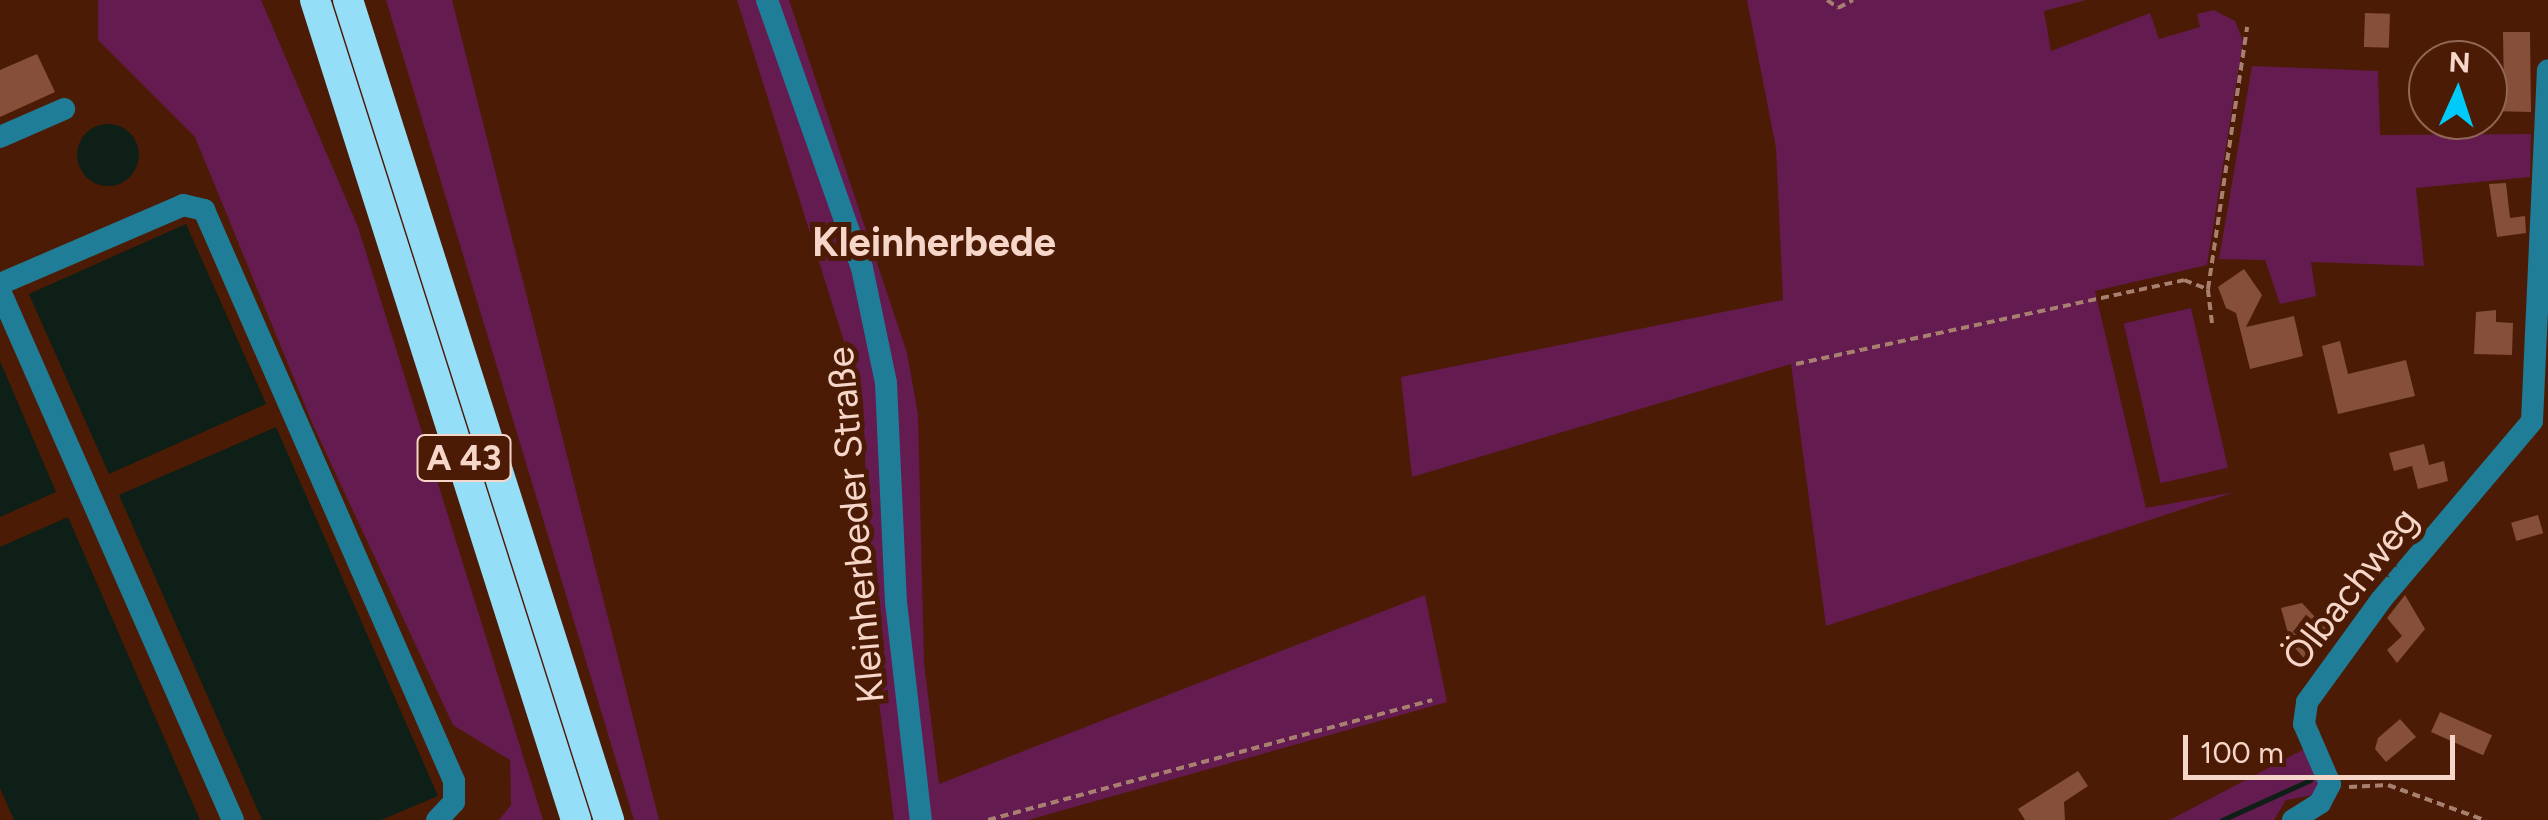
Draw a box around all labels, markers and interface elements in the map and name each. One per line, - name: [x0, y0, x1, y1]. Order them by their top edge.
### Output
- north arrow: [2408, 40, 2508, 140]
- text: N: [2448, 44, 2471, 80]
- district label: Kleinherbede: [812, 218, 1056, 266]
- street label: Kleinherbeder Straße: [818, 345, 894, 705]
- road number: A 43: [416, 428, 512, 488]
- street label: Ölbachweg: [2274, 499, 2428, 679]
- scale bar: [2188, 715, 2460, 777]
- text: 100 m: [2200, 734, 2284, 771]

